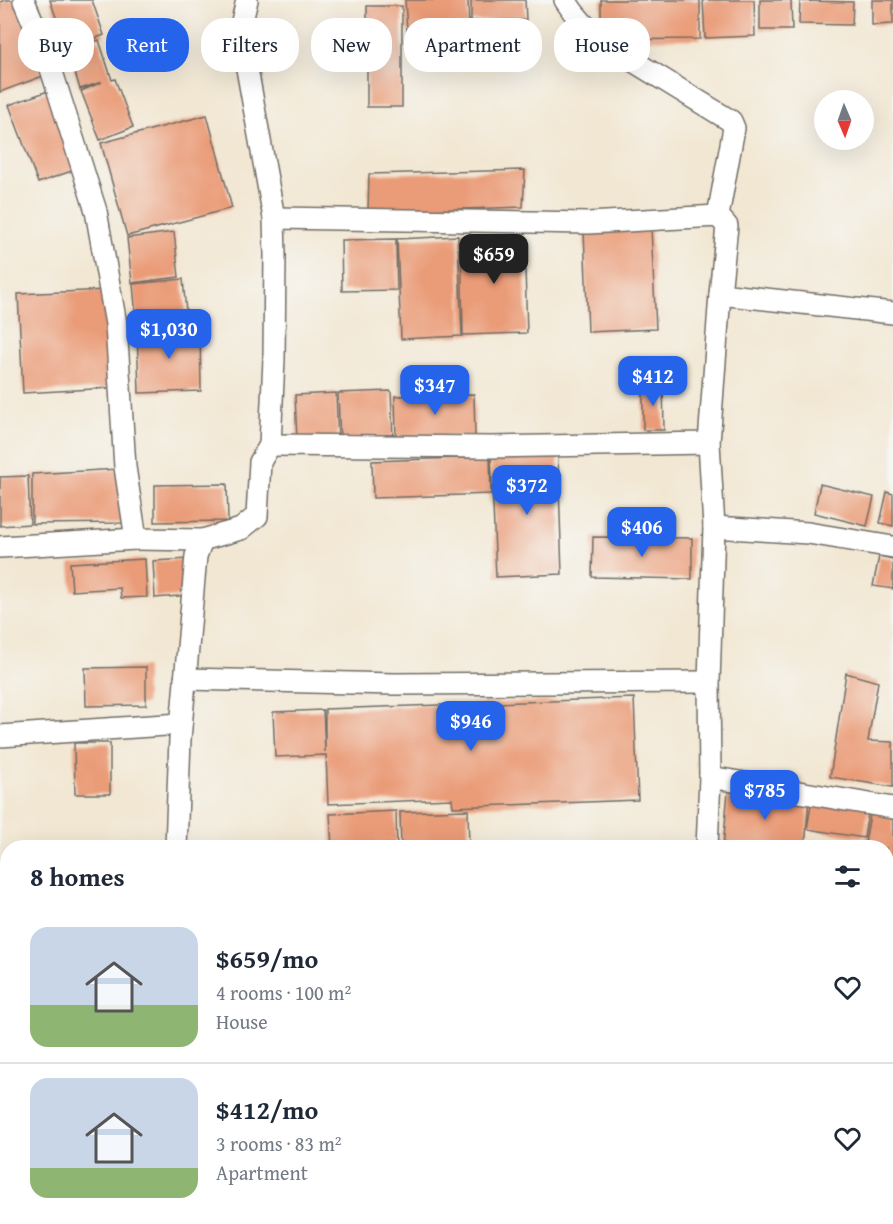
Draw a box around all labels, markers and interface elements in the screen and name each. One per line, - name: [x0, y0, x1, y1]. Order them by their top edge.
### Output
- chip: Buy: [18, 18, 94, 72]
- chip: Rent: [106, 18, 189, 72]
- chip: Filters: [201, 18, 299, 72]
- chip: New: [311, 18, 392, 72]
- chip: Apartment: [404, 18, 542, 72]
- chip: House: [554, 18, 650, 72]
- north arrow: [814, 90, 874, 150]
- map controls: [814, 90, 874, 150]
- pin: $659: [458, 234, 530, 285]
- text: $659: [473, 239, 515, 268]
- pin: $1,030: [120, 309, 218, 360]
- text: $1,030: [140, 314, 198, 343]
- pin: $412: [617, 356, 689, 407]
- text: $412: [632, 361, 674, 390]
- pin: $347: [399, 365, 471, 416]
- text: $347: [414, 370, 456, 399]
- pin: $372: [491, 465, 563, 516]
- text: $372: [506, 470, 548, 499]
- pin: $406: [606, 507, 678, 558]
- text: $406: [621, 512, 663, 541]
- pin: $946: [435, 701, 507, 752]
- text: $946: [450, 706, 492, 735]
- pin: $785: [729, 770, 801, 821]
- text: $785: [744, 775, 786, 804]
- text: 8 homes: [30, 857, 125, 896]
- icon: filters: [831, 860, 864, 893]
- text: $659/mo: [216, 939, 318, 978]
- icon: home: [78, 951, 150, 1023]
- icon: heart: [831, 971, 864, 1004]
- text: 4 rooms · 100 m²: [216, 978, 351, 1007]
- text: House: [216, 1007, 268, 1036]
- text: $412/mo: [216, 1090, 318, 1129]
- icon: home: [78, 1102, 150, 1174]
- icon: heart: [831, 1122, 864, 1155]
- text: 3 rooms · 83 m²: [216, 1129, 342, 1158]
- text: Apartment: [216, 1158, 308, 1187]

